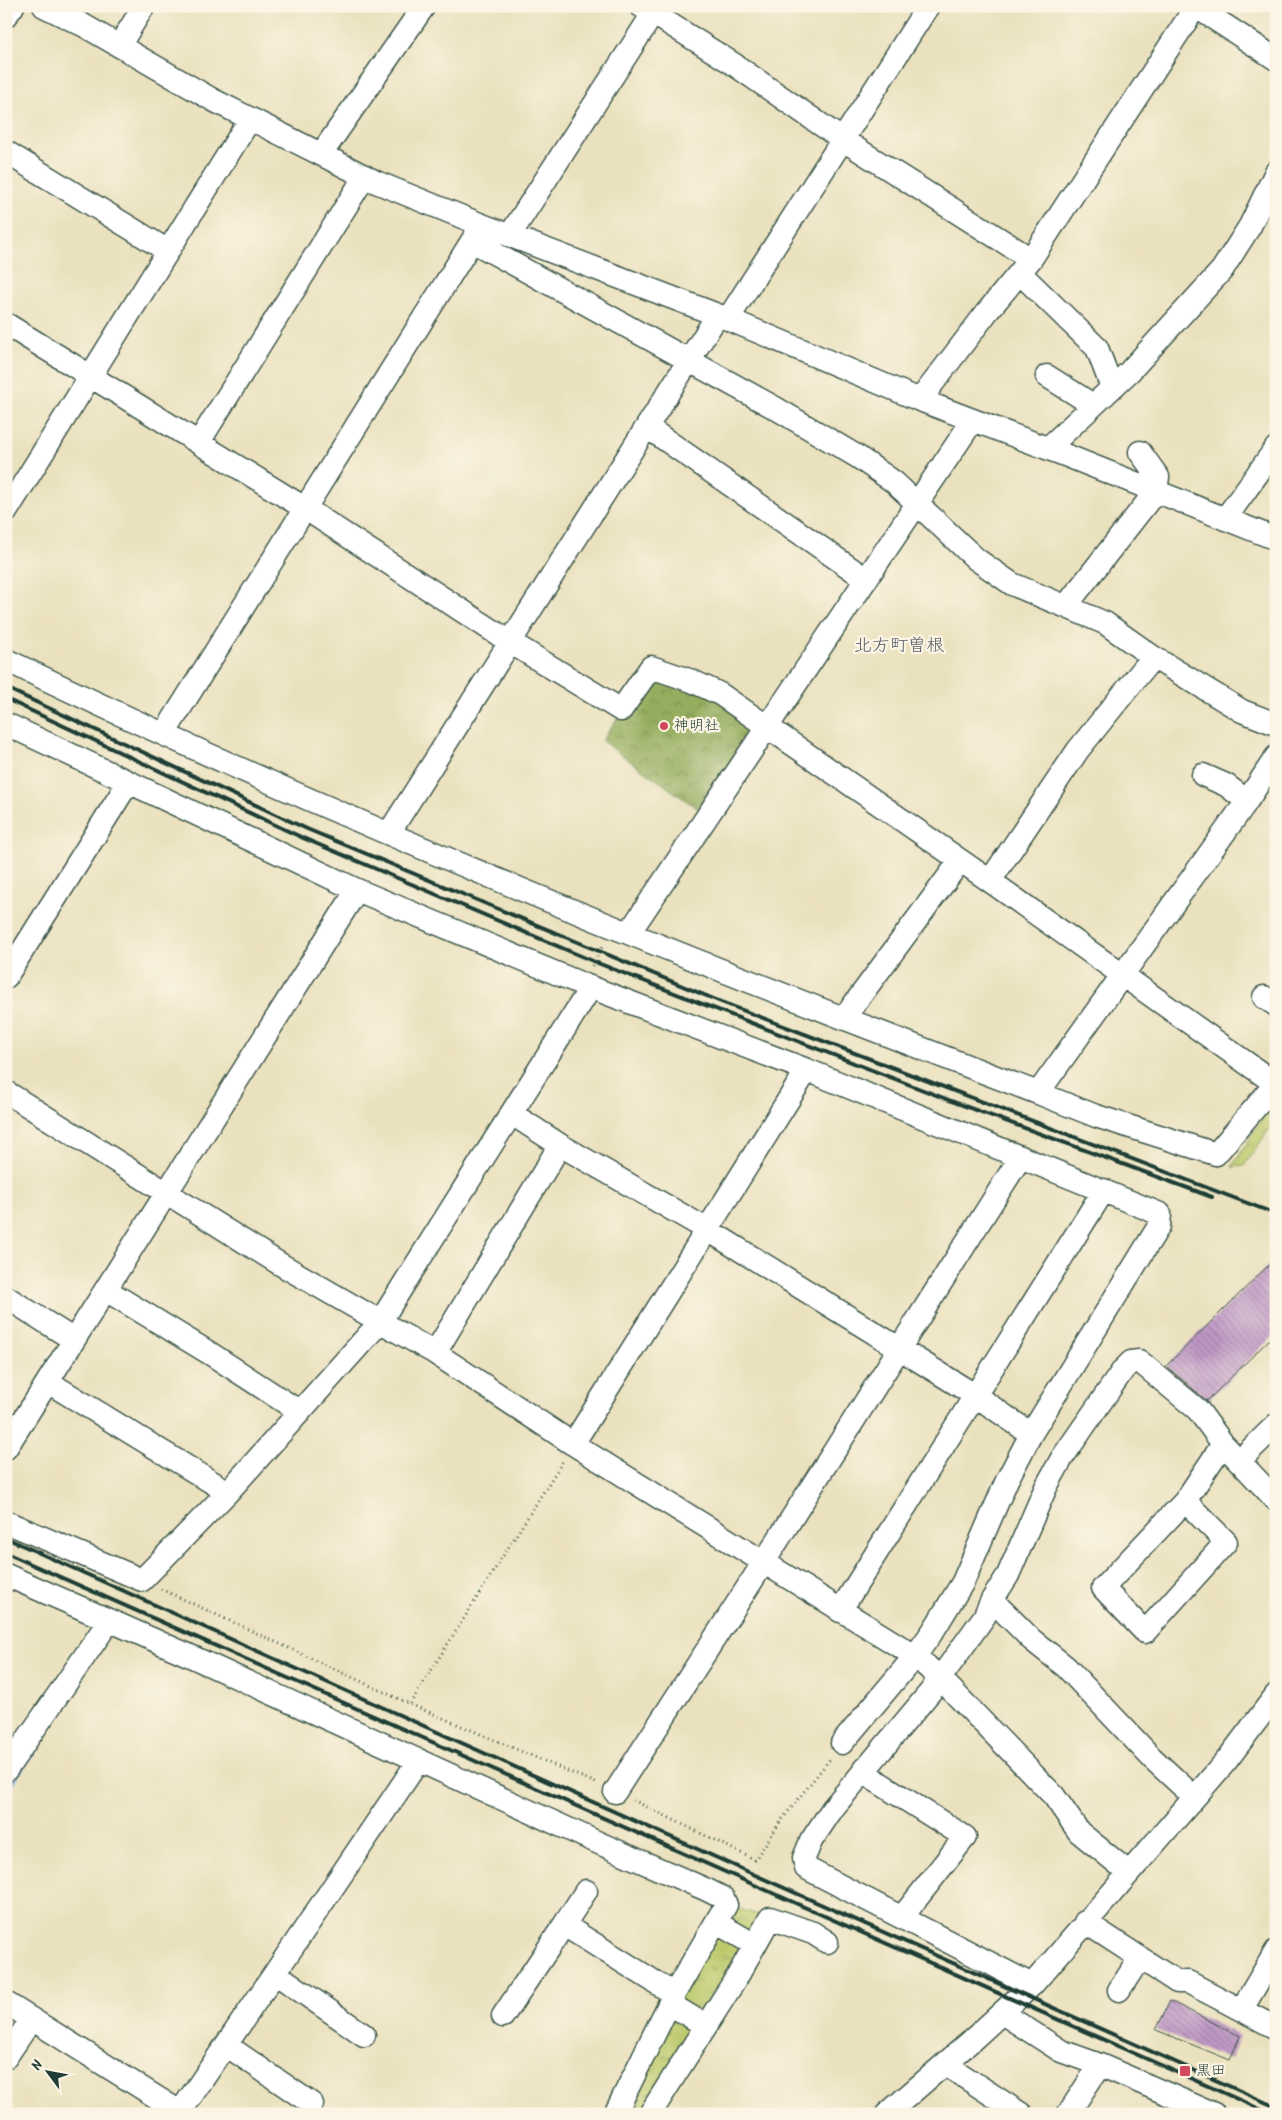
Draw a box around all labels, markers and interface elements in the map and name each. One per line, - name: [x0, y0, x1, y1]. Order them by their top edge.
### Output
- district label: 北方町曽根: [854, 632, 945, 661]
- place label: 神明社: [674, 714, 719, 738]
- marker: 神明社: [658, 720, 670, 732]
- north arrow: [22, 2048, 72, 2098]
- text: N: [26, 2056, 50, 2075]
- place label: 黒田: [1196, 2059, 1226, 2083]
- marker: 黒田: [1178, 2064, 1192, 2078]

